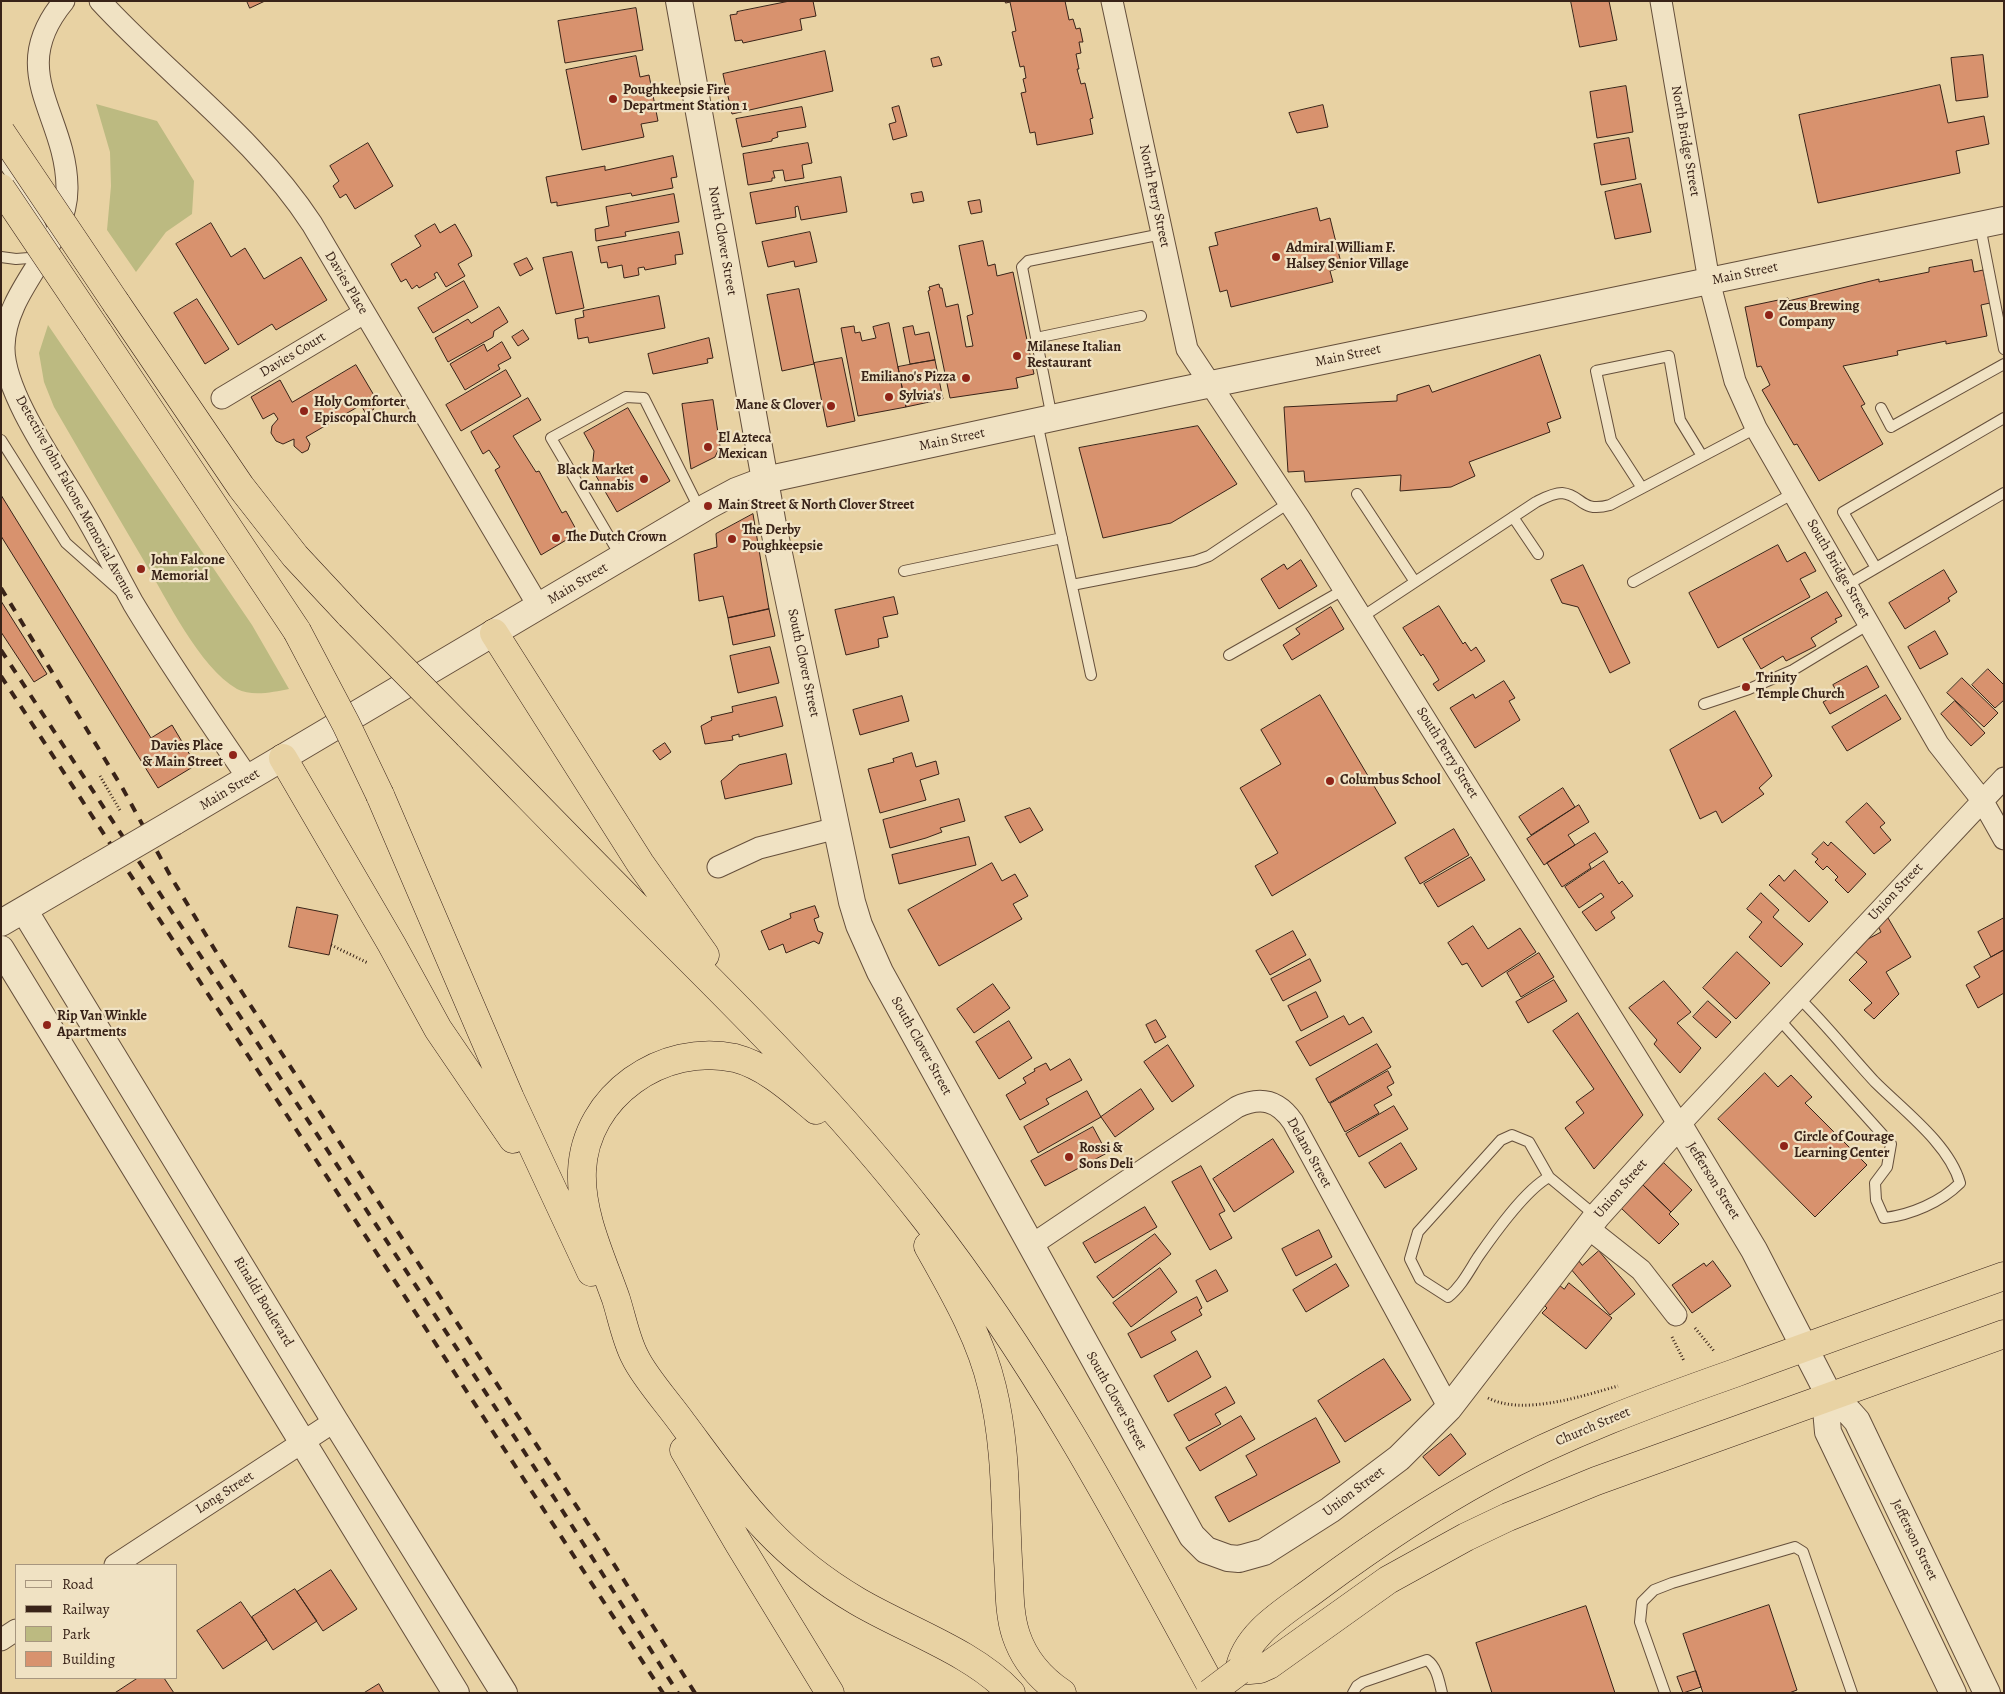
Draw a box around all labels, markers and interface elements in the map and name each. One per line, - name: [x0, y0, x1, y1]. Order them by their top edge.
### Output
- place label: Poughkeepsie Fire Department Station 1: [623, 83, 747, 115]
- street label: North Bridge Street: [1667, 84, 1703, 198]
- marker: Poughkeepsie Fire Department Station 1: [607, 93, 619, 105]
- street label: North Perry Street: [1135, 143, 1173, 249]
- street label: North Clover Street: [704, 185, 740, 297]
- place label: Admiral William F. Halsey Senior Village: [1286, 241, 1409, 274]
- street label: Davies Place: [321, 248, 371, 318]
- marker: Admiral William F. Halsey Senior Village: [1270, 251, 1282, 263]
- street label: Main Street: [1710, 259, 1780, 289]
- place label: Zeus Brewing Company: [1779, 299, 1859, 332]
- marker: Zeus Brewing Company: [1763, 309, 1775, 321]
- street label: Davies Court: [257, 329, 329, 381]
- place label: Milanese Italian Restaurant: [1027, 340, 1121, 372]
- street label: Main Street: [1313, 341, 1383, 371]
- marker: Milanese Italian Restaurant: [1011, 350, 1023, 362]
- place label: Emiliano's Pizza: [861, 370, 956, 386]
- marker: Emiliano's Pizza: [960, 372, 972, 384]
- place label: Sylvia's: [899, 389, 941, 405]
- marker: Sylvia's: [883, 391, 895, 403]
- street label: Detective John Falcone Memorial Avenue: [12, 393, 138, 603]
- place label: Holy Comforter Episcopal Church: [314, 395, 416, 428]
- place label: Mane & Clover: [735, 398, 821, 414]
- marker: Mane & Clover: [825, 400, 837, 412]
- marker: Holy Comforter Episcopal Church: [298, 405, 310, 417]
- street label: Main Street: [917, 425, 987, 455]
- place label: El Azteca Mexican: [718, 431, 771, 464]
- marker: El Azteca Mexican: [702, 441, 714, 453]
- place label: Black Market Cannabis: [557, 463, 634, 496]
- marker: Black Market Cannabis: [638, 473, 650, 485]
- place label: Main Street & North Clover Street: [718, 498, 914, 514]
- marker: Main Street & North Clover Street: [702, 500, 714, 512]
- street label: South Bridge Street: [1803, 516, 1873, 622]
- place label: The Derby Poughkeepsie: [742, 523, 823, 556]
- place label: The Dutch Crown: [566, 530, 667, 546]
- marker: The Dutch Crown: [550, 532, 562, 544]
- marker: The Derby Poughkeepsie: [726, 533, 738, 545]
- place label: John Falcone Memorial: [151, 553, 225, 586]
- street label: Main Street: [545, 560, 611, 608]
- marker: John Falcone Memorial: [135, 563, 147, 575]
- street label: South Clover Street: [783, 607, 823, 719]
- place label: Trinity Temple Church: [1756, 671, 1845, 704]
- marker: Trinity Temple Church: [1740, 681, 1752, 693]
- street label: South Perry Street: [1412, 704, 1482, 802]
- place label: Davies Place & Main Street: [142, 739, 223, 772]
- marker: Davies Place & Main Street: [227, 749, 239, 761]
- street label: Main Street: [197, 766, 263, 814]
- place label: Columbus School: [1340, 773, 1441, 789]
- marker: Columbus School: [1324, 775, 1336, 787]
- street label: Union Street: [1865, 860, 1927, 924]
- street label: South Clover Street: [887, 994, 955, 1098]
- place label: Rip Van Winkle Apartments: [57, 1009, 147, 1042]
- marker: Rip Van Winkle Apartments: [41, 1019, 53, 1031]
- street label: Delano Street: [1283, 1115, 1335, 1191]
- place label: Circle of Courage Learning Center: [1794, 1130, 1894, 1162]
- street label: Jefferson Street: [1683, 1139, 1743, 1223]
- marker: Circle of Courage Learning Center: [1778, 1140, 1790, 1152]
- place label: Rossi & Sons Deli: [1079, 1141, 1133, 1174]
- marker: Rossi & Sons Deli: [1063, 1151, 1075, 1163]
- street label: Union Street: [1591, 1156, 1651, 1222]
- street label: Rinaldi Boulevard: [230, 1254, 296, 1350]
- street label: South Clover Street: [1082, 1349, 1150, 1453]
- street label: Church Street: [1553, 1404, 1633, 1450]
- street label: Union Street: [1320, 1463, 1388, 1521]
- street label: Long Street: [193, 1468, 257, 1518]
- street label: Jefferson Street: [1887, 1497, 1941, 1583]
- legend: [15, 1564, 178, 1679]
- text: Road: [62, 1574, 93, 1594]
- text: Railway: [62, 1599, 109, 1619]
- text: Park: [62, 1624, 90, 1644]
- text: Building: [62, 1649, 115, 1669]

